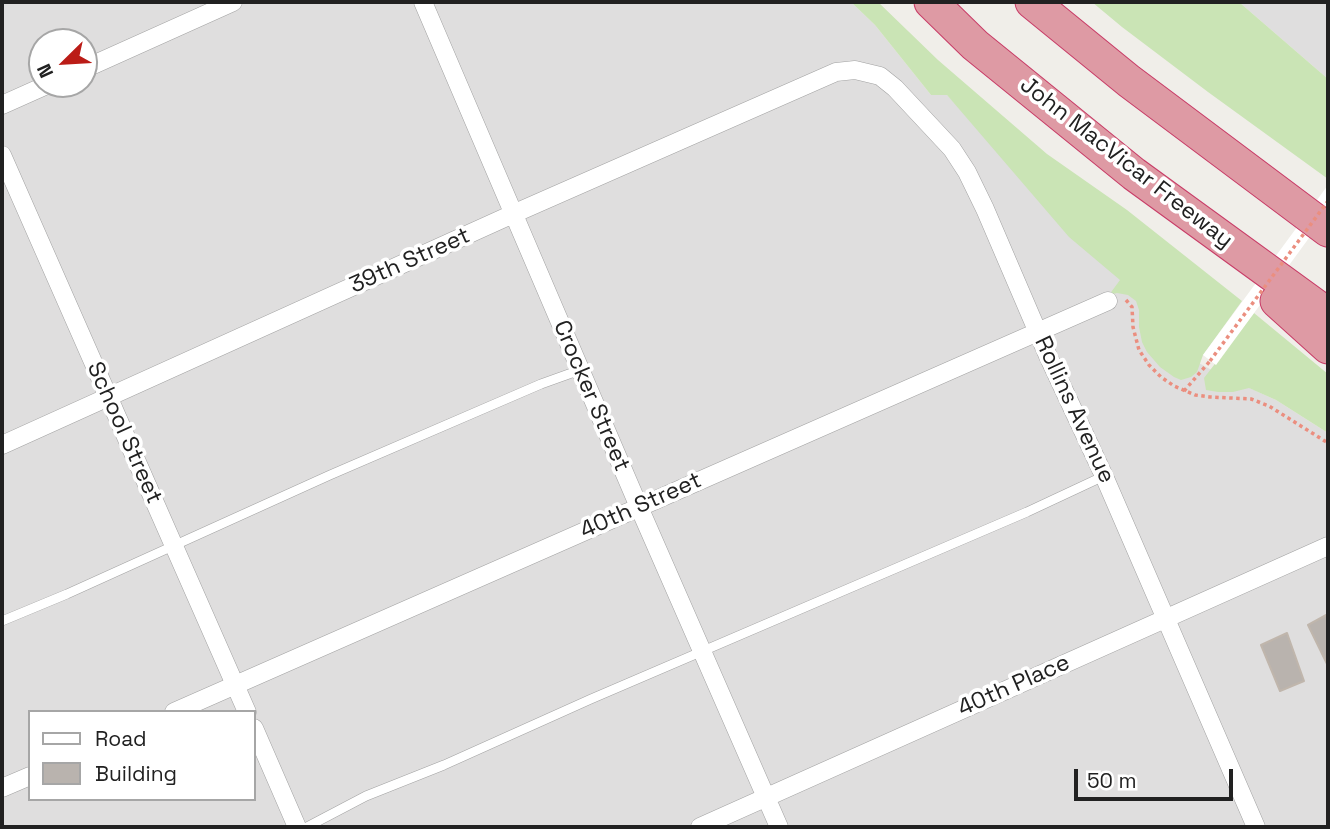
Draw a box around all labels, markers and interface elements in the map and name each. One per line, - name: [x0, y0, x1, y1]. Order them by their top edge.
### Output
- north arrow: [28, 28, 98, 98]
- text: N: [31, 60, 59, 82]
- street label: John MacVicar Freeway: [1014, 71, 1238, 255]
- street label: 39th Street: [346, 222, 474, 300]
- street label: Crocker Street: [547, 316, 635, 476]
- street label: Rollins Avenue: [1028, 332, 1120, 488]
- street label: School Street: [80, 358, 168, 508]
- street label: 40th Street: [576, 467, 706, 545]
- street label: 40th Place: [954, 649, 1074, 723]
- legend: [28, 710, 256, 801]
- text: Road: [95, 725, 147, 752]
- scale bar: [1078, 756, 1237, 800]
- text: Building: [95, 760, 177, 787]
- text: 50 m: [1087, 767, 1137, 794]

